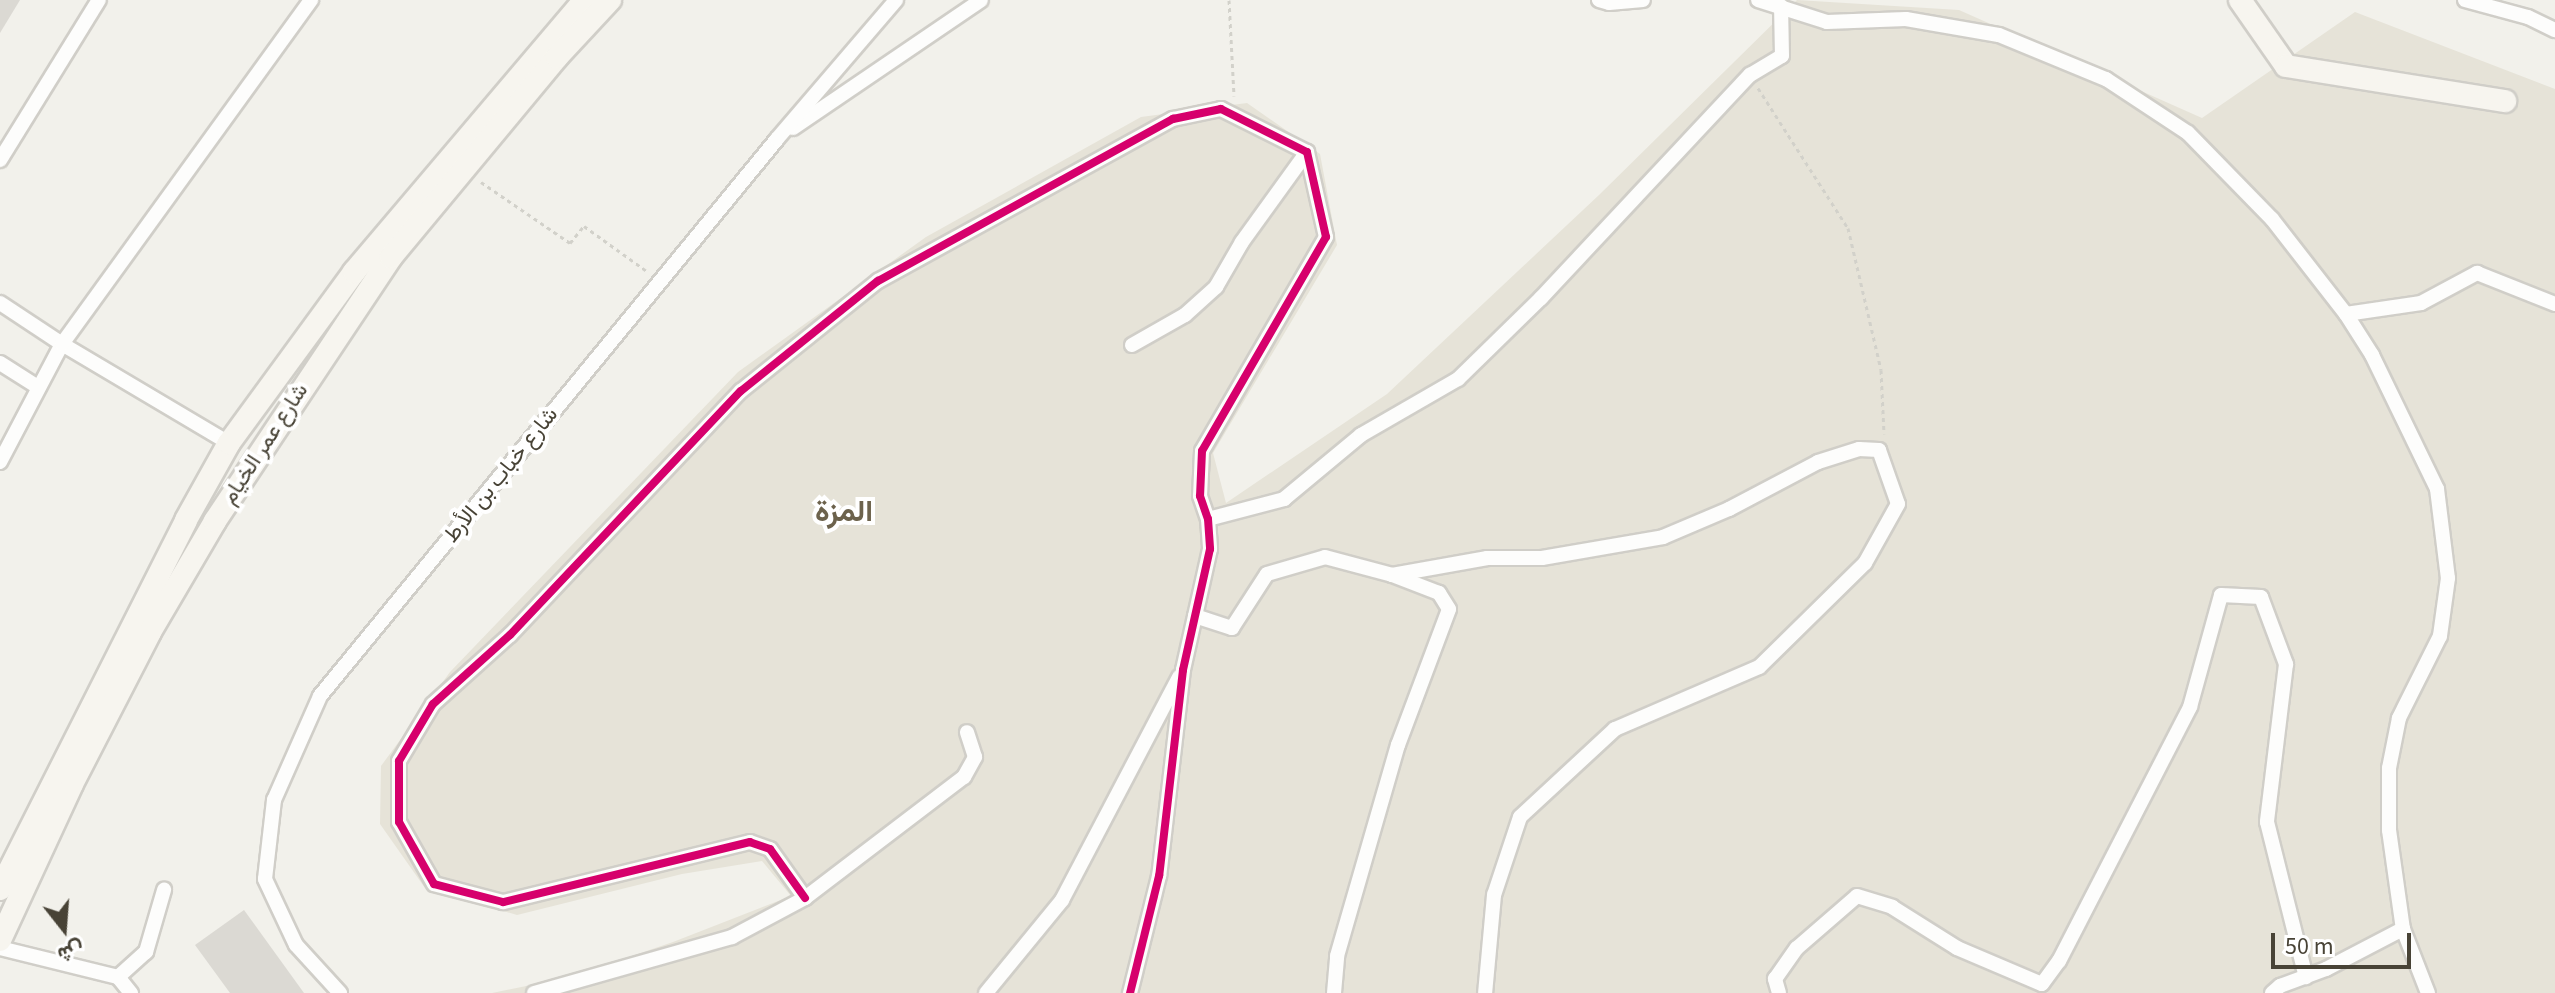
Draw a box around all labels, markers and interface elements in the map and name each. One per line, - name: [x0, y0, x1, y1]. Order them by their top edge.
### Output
- street label: شارع عمر الخيام: [216, 379, 314, 509]
- street label: شارع خباب بن الأرط: [438, 402, 564, 548]
- district label: المزة: [815, 494, 873, 530]
- north arrow: [24, 889, 104, 969]
- scale bar: [2275, 917, 2415, 967]
- text: 50 m: [2285, 929, 2334, 964]
- text: ش: [54, 933, 88, 971]

